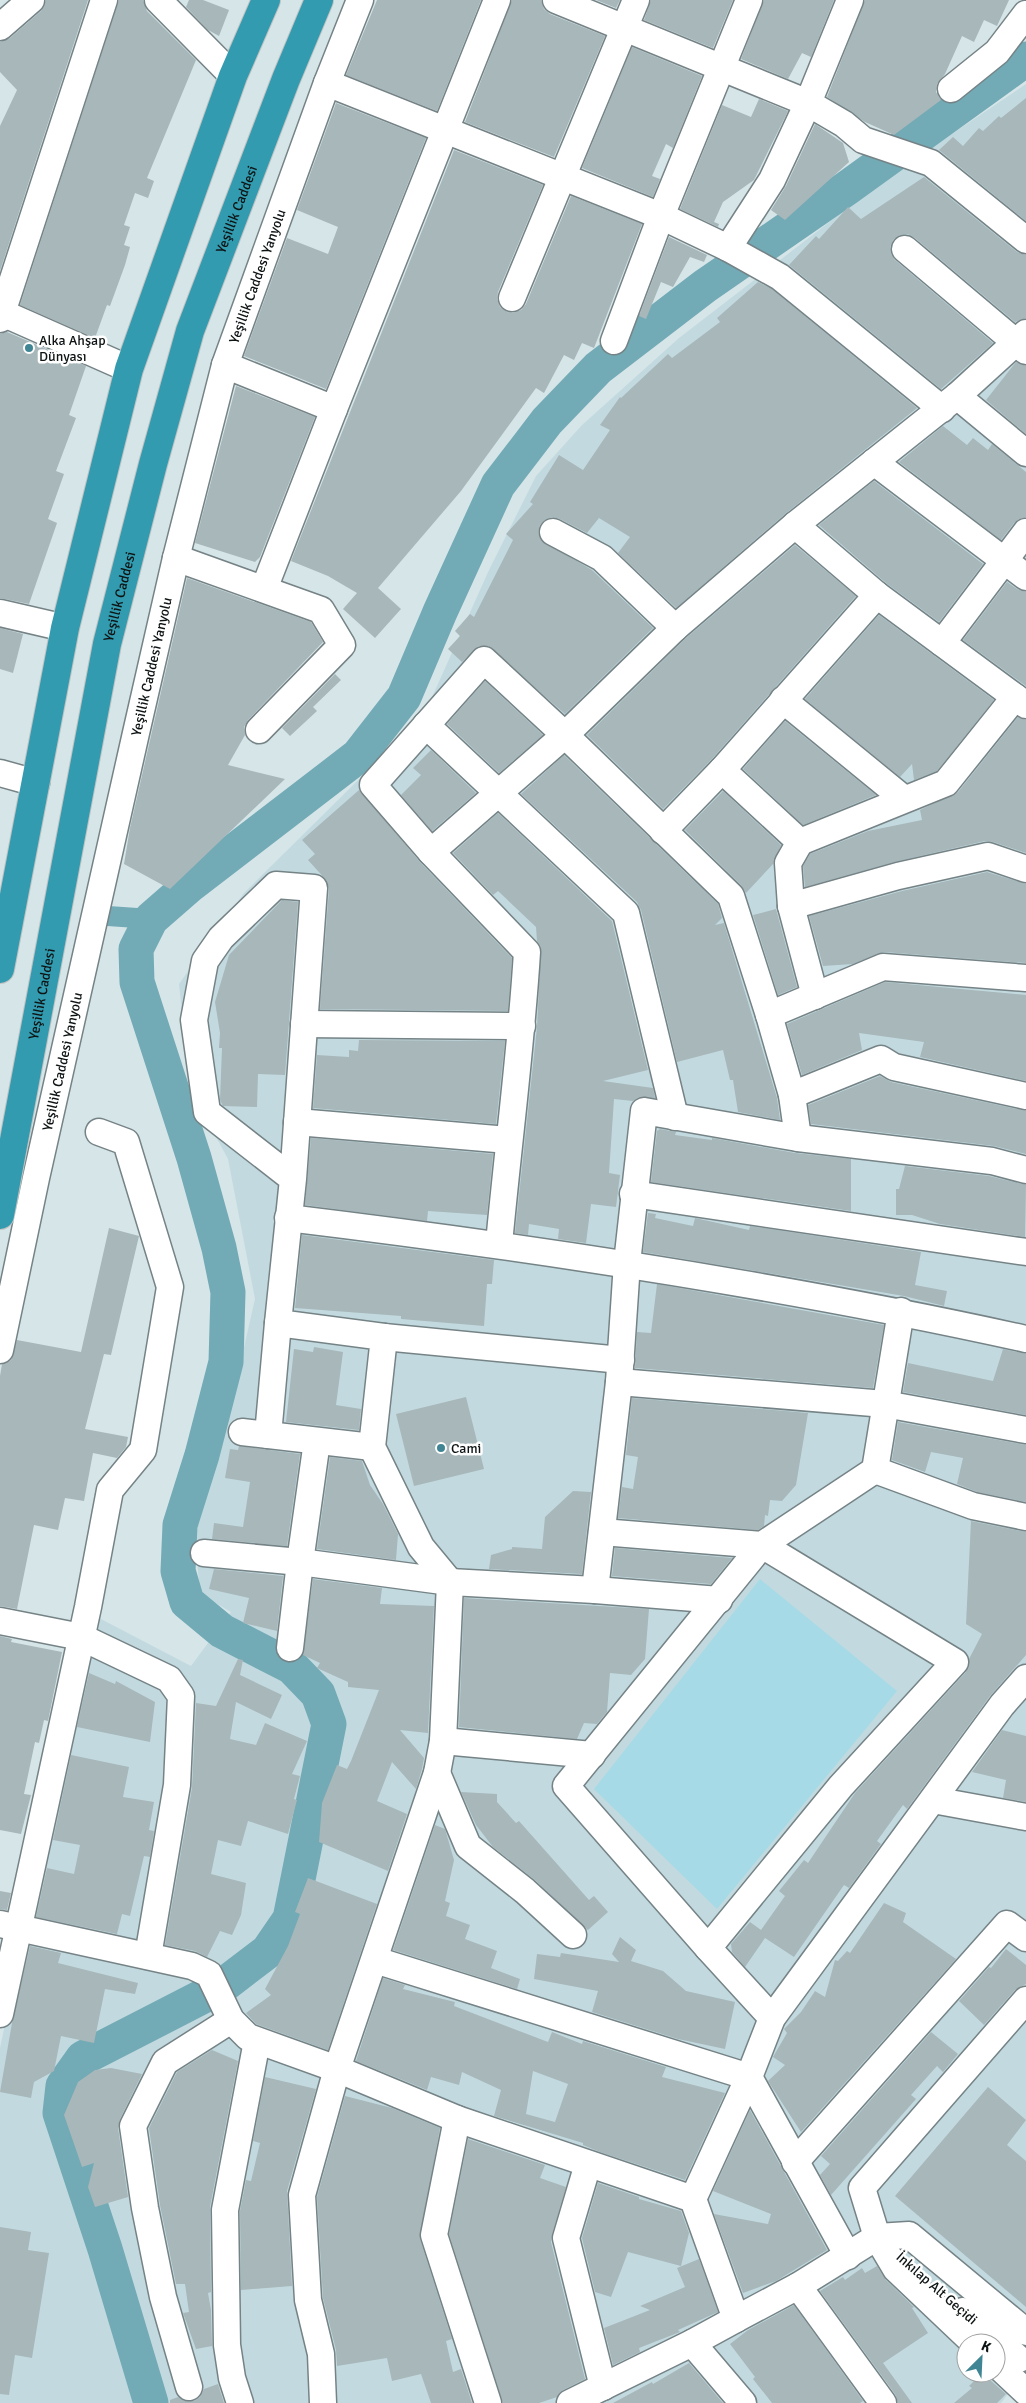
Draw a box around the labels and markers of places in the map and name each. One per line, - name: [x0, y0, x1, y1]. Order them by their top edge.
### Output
- place label: Alka Ahşap Dünyası: [39, 332, 106, 365]
- marker: Alka Ahşap Dünyası: [23, 342, 35, 354]
- place label: Cami: [451, 1440, 481, 1457]
- marker: Cami: [435, 1442, 447, 1454]

